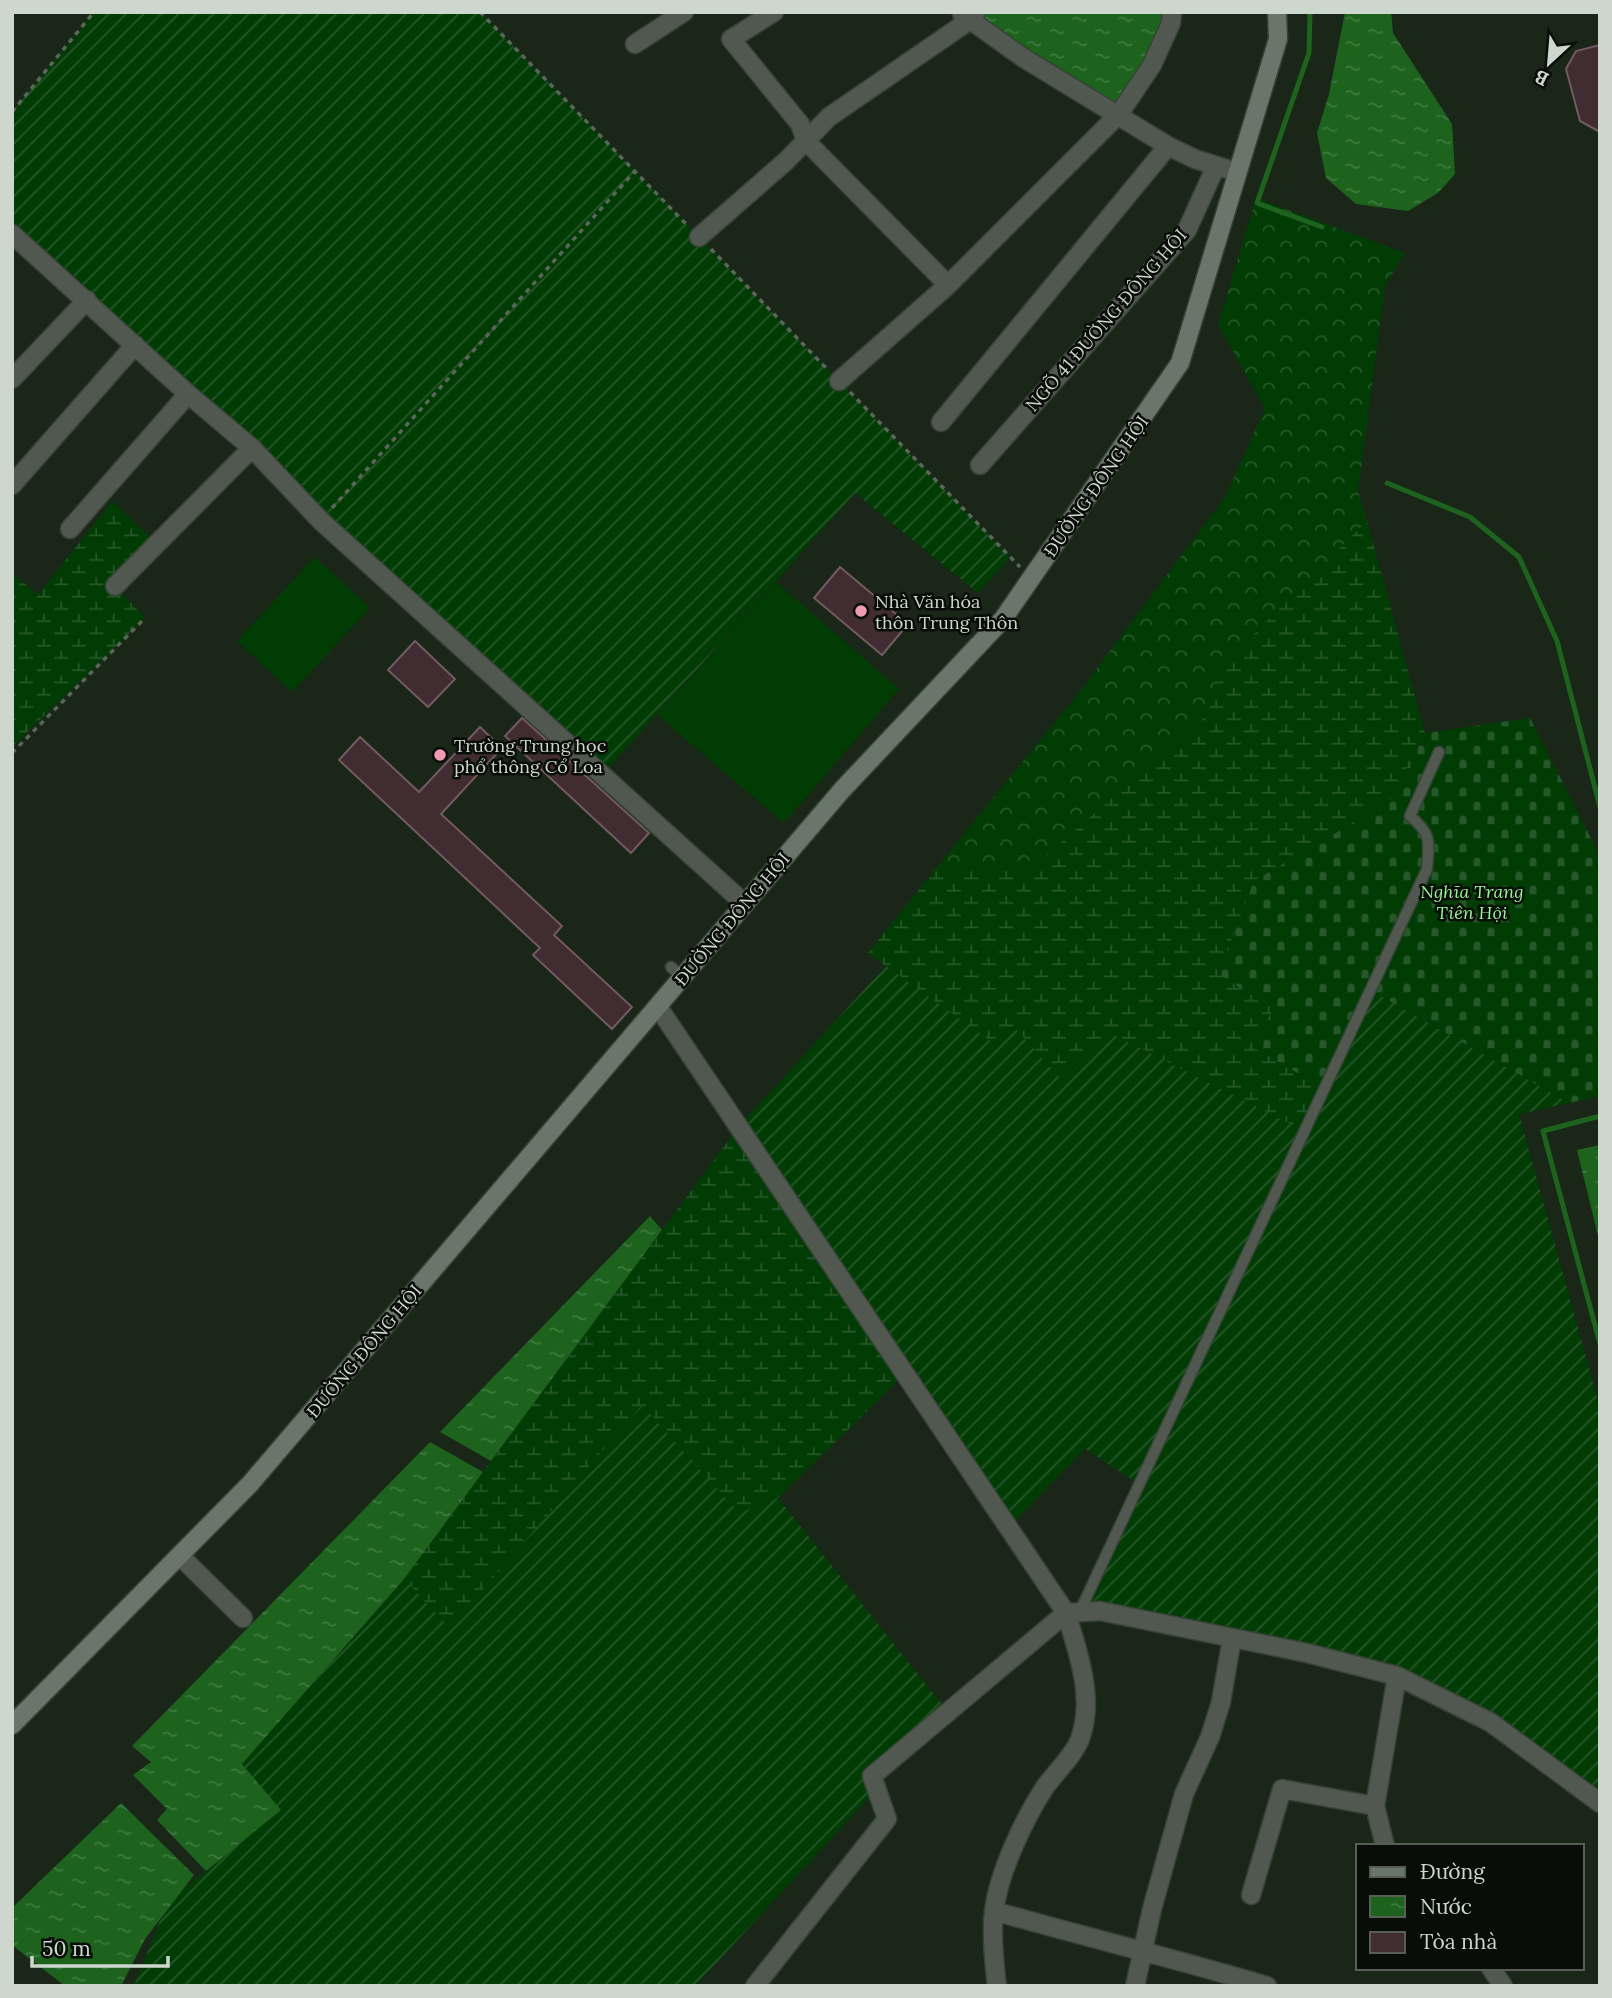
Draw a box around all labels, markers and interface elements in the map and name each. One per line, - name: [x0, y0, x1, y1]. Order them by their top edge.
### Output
- north arrow: [1514, 28, 1584, 98]
- text: B: [1530, 65, 1552, 92]
- street label: NGÕ 41 ĐƯỜNG ĐÔNG HỘI: [1020, 224, 1192, 416]
- street label: ĐƯỜNG ĐÔNG HỘI: [1039, 411, 1153, 561]
- place label: Nhà Văn hóa thôn Trung Thôn: [875, 590, 1018, 634]
- marker: Nhà Văn hóa thôn Trung Thôn: [853, 603, 869, 619]
- place label: Trường Trung học phổ thông Cổ Loa: [454, 734, 606, 778]
- marker: Trường Trung học phổ thông Cổ Loa: [432, 747, 448, 763]
- street label: ĐƯỜNG ĐÔNG HỘI: [669, 848, 795, 990]
- park label: Nghĩa Trang Tiên Hội: [1420, 880, 1524, 924]
- street label: ĐƯỜNG ĐÔNG HỘI: [301, 1280, 427, 1422]
- legend: [1356, 1844, 1584, 1970]
- text: Đường: [1420, 1858, 1485, 1885]
- text: Nước: [1420, 1893, 1472, 1920]
- scale bar: [32, 1924, 168, 1968]
- text: Tòa nhà: [1420, 1928, 1497, 1955]
- text: 50 m: [42, 1935, 91, 1962]

